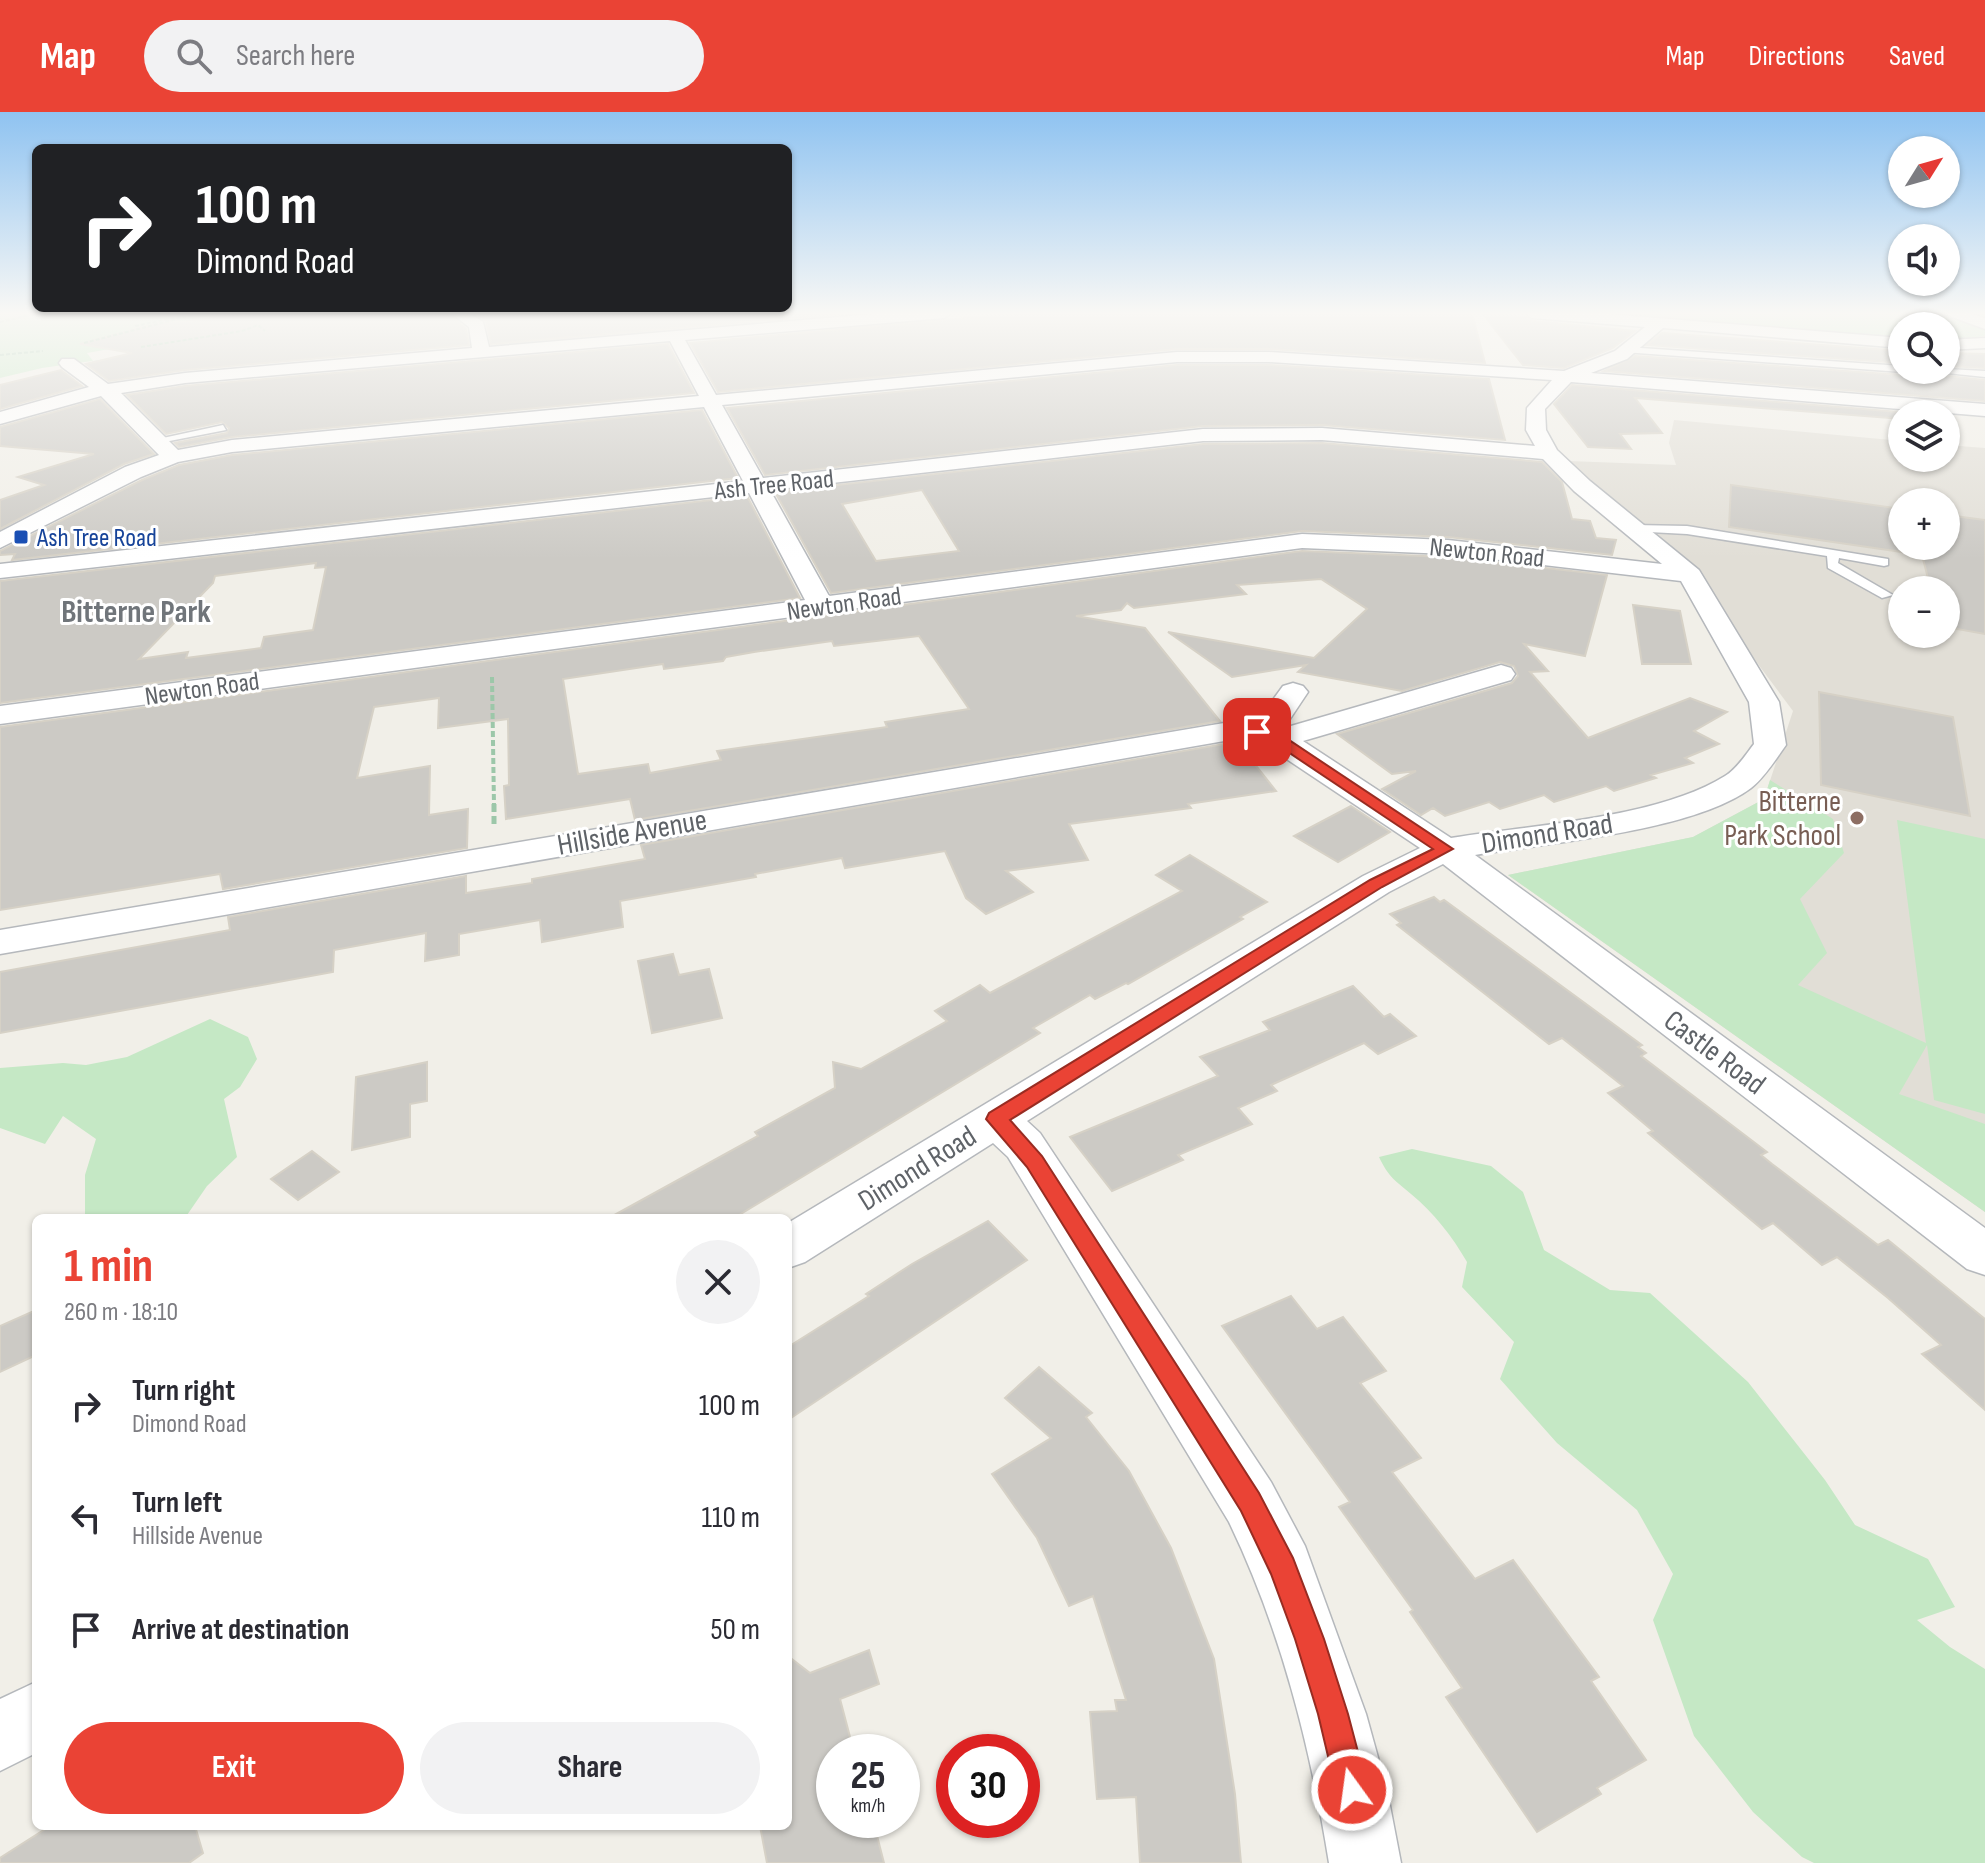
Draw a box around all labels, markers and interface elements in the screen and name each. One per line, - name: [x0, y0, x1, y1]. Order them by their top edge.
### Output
- search box: [144, 20, 704, 92]
- text: Map: [40, 34, 96, 79]
- icon: search: [172, 34, 216, 78]
- text: Search here: [236, 38, 355, 74]
- text: Map: [1666, 40, 1705, 73]
- text: Directions: [1749, 40, 1845, 73]
- text: Saved: [1889, 40, 1945, 73]
- north arrow: [1888, 136, 1960, 208]
- map controls: [1888, 136, 1960, 648]
- text: 100 m: [196, 173, 317, 240]
- icon: right: [64, 176, 168, 280]
- button: sound: [1888, 224, 1960, 296]
- text: Dimond Road: [196, 241, 355, 284]
- button: search: [1888, 312, 1960, 384]
- button: layers: [1888, 400, 1960, 472]
- street label: Ash Tree Road: [712, 464, 835, 507]
- button: +: [1888, 488, 1960, 560]
- place label: Ash Tree Road: [36, 523, 157, 554]
- marker: Ash Tree Road: [12, 528, 30, 546]
- street label: Newton Road: [1428, 532, 1546, 575]
- button: −: [1888, 576, 1960, 648]
- street label: Newton Road: [785, 581, 903, 628]
- district label: Bitterne Park: [61, 593, 211, 632]
- street label: Newton Road: [143, 666, 261, 713]
- pin: [1223, 698, 1291, 766]
- icon: arrive: [1235, 710, 1279, 754]
- place label: Bitterne Park School: [1724, 784, 1841, 854]
- street label: Hillside Avenue: [555, 802, 710, 864]
- street label: Dimond Road: [1479, 806, 1615, 862]
- marker: Bitterne Park School: [1848, 809, 1866, 827]
- street label: Castle Road: [1656, 1003, 1772, 1103]
- street label: Dimond Road: [852, 1119, 983, 1219]
- text: 1 min: [64, 1238, 153, 1295]
- button: close: [676, 1240, 760, 1324]
- text: 260 m · 18:10: [64, 1297, 178, 1328]
- text: Turn right: [132, 1373, 235, 1409]
- icon: right: [64, 1384, 108, 1428]
- text: 100 m: [699, 1388, 760, 1424]
- text: Dimond Road: [132, 1409, 247, 1440]
- text: Turn left: [132, 1485, 222, 1521]
- icon: left: [64, 1496, 108, 1540]
- text: 110 m: [702, 1500, 760, 1536]
- text: Hillside Avenue: [132, 1521, 263, 1552]
- icon: arrive: [64, 1608, 108, 1652]
- text: Arrive at destination: [132, 1612, 349, 1648]
- text: 50 m: [711, 1612, 760, 1648]
- button: Exit: [64, 1722, 404, 1814]
- button: Share: [420, 1722, 760, 1814]
- speed limit sign: 30: [936, 1734, 1040, 1838]
- position arrow: [1310, 1748, 1394, 1832]
- text: 25: [850, 1752, 886, 1800]
- text: km/h: [851, 1794, 885, 1818]

